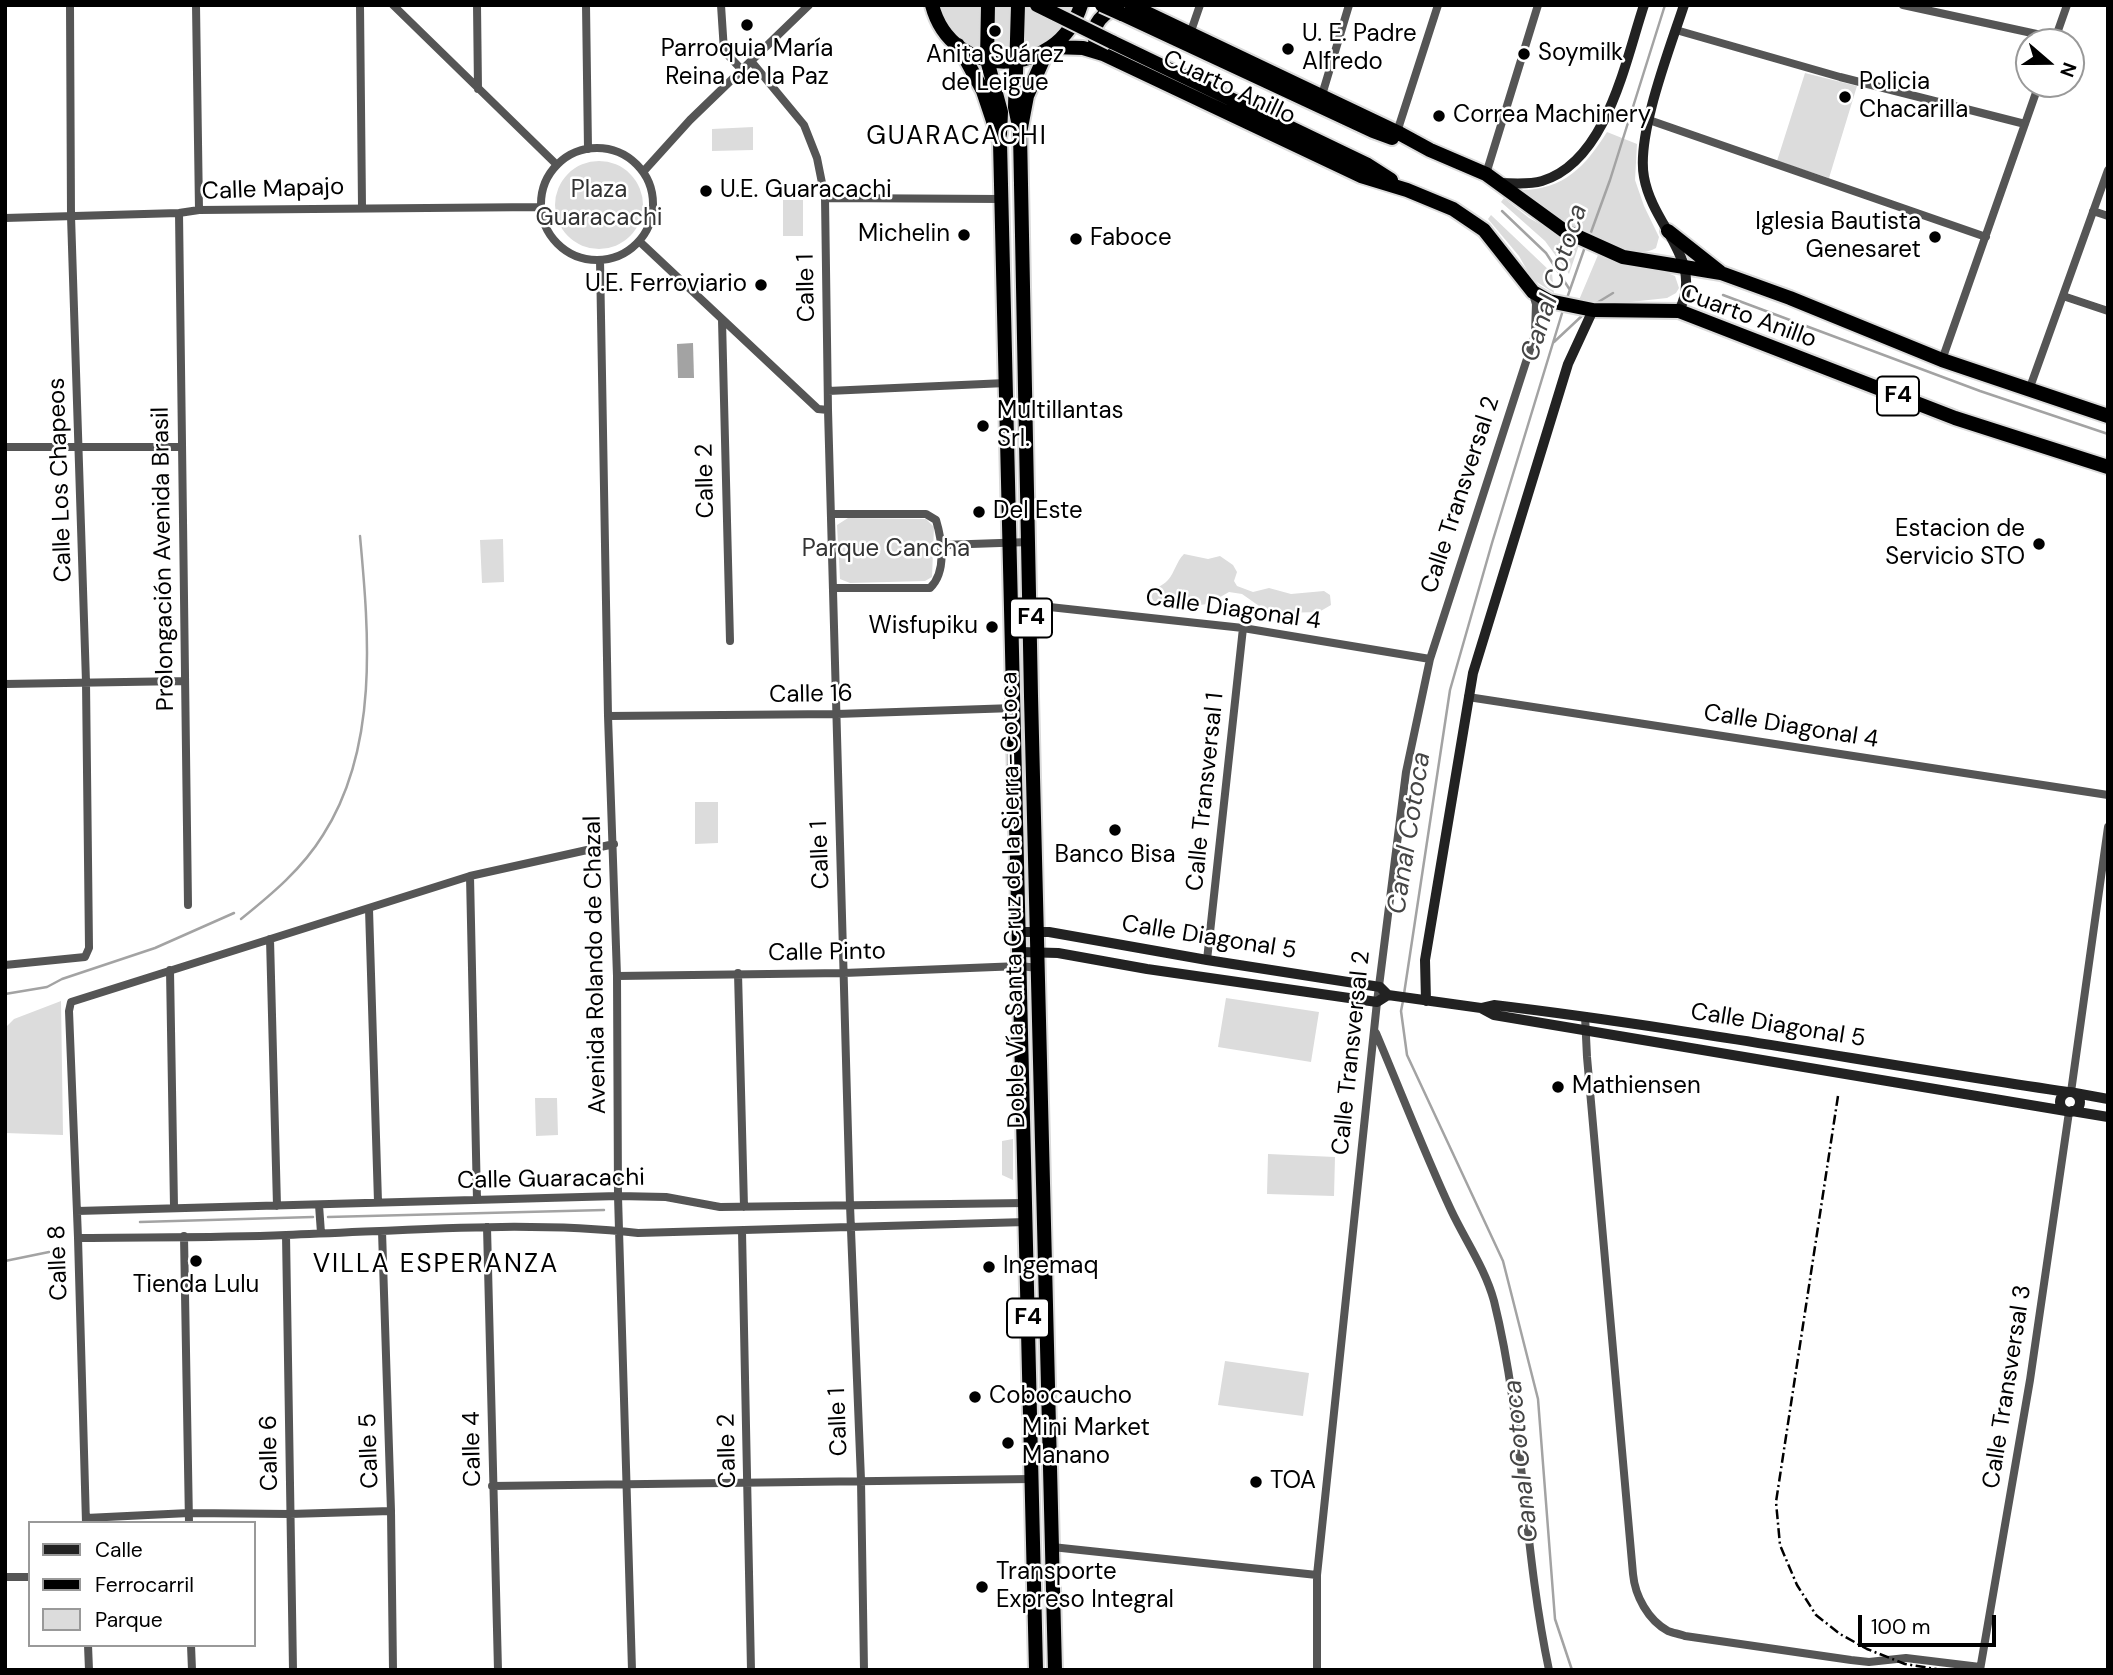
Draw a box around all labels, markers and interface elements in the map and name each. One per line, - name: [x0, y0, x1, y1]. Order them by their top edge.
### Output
- marker: Parroquia María Reina de la Paz: [739, 17, 755, 33]
- place label: U. E. Padre Alfredo: [1302, 21, 1417, 77]
- marker: Anita Suárez de Leigue: [987, 23, 1003, 39]
- north arrow: [2015, 28, 2085, 98]
- place label: Parroquia María Reina de la Paz: [661, 36, 833, 92]
- place label: Soymilk: [1538, 40, 1623, 68]
- marker: U. E. Padre Alfredo: [1280, 41, 1296, 57]
- place label: Anita Suárez de Leigue: [926, 42, 1064, 98]
- street label: Cuarto Anillo: [1158, 45, 1300, 131]
- marker: Soymilk: [1516, 46, 1532, 62]
- text: N: [2054, 59, 2082, 80]
- place label: Policia Chacarilla: [1859, 69, 1968, 125]
- marker: Policia Chacarilla: [1837, 89, 1853, 105]
- place label: Correa Machinery: [1453, 102, 1651, 130]
- marker: Correa Machinery: [1431, 108, 1447, 124]
- district label: GUARACACHI: [867, 121, 1047, 153]
- street label: Calle Mapajo: [201, 173, 345, 207]
- park label: Plaza Guaracachi: [535, 177, 663, 233]
- place label: U.E. Guaracachi: [720, 177, 892, 205]
- marker: U.E. Guaracachi: [698, 183, 714, 199]
- water label: Canal Cotoca: [1515, 200, 1595, 366]
- place label: Iglesia Bautista Genesaret: [1755, 209, 1921, 265]
- place label: Michelin: [858, 221, 950, 249]
- place label: Faboce: [1090, 225, 1172, 253]
- marker: Michelin: [956, 227, 972, 243]
- marker: Iglesia Bautista Genesaret: [1927, 229, 1943, 245]
- marker: Faboce: [1068, 231, 1084, 247]
- street label: Calle 1: [792, 254, 822, 322]
- place label: U.E. Ferroviario: [585, 271, 747, 299]
- marker: U.E. Ferroviario: [753, 277, 769, 293]
- street label: Cuarto Anillo: [1676, 279, 1820, 355]
- road number: F4: [1877, 376, 1919, 416]
- street label: Calle Los Chapeos: [43, 377, 79, 583]
- street label: Calle Transversal 2: [1416, 393, 1506, 597]
- place label: Multillantas Srl.: [997, 398, 1124, 454]
- street label: Prolongación Avenida Brasil: [147, 407, 181, 711]
- marker: Multillantas Srl.: [975, 418, 991, 434]
- street label: Calle 2: [691, 443, 721, 519]
- place label: Del Este: [993, 498, 1083, 526]
- marker: Del Este: [971, 504, 987, 520]
- place label: Estacion de Servicio STO: [1885, 516, 2025, 572]
- park label: Parque Cancha: [802, 536, 970, 564]
- marker: Estacion de Servicio STO: [2031, 536, 2047, 552]
- street label: Calle Diagonal 4: [1144, 583, 1322, 637]
- road number: F4: [1010, 598, 1052, 638]
- place label: Wisfupiku: [868, 613, 978, 641]
- marker: Wisfupiku: [984, 619, 1000, 635]
- street label: Doble Vía Santa Cruz de la Sierra-Cotoca: [996, 671, 1032, 1129]
- street label: Calle 16: [769, 680, 853, 710]
- street label: Calle Transversal 1: [1181, 692, 1231, 892]
- street label: Calle Diagonal 4: [1702, 699, 1880, 755]
- water label: Canal Cotoca: [1382, 750, 1438, 916]
- street label: Avenida Rolando de Chazal: [579, 815, 613, 1115]
- street label: Calle 1: [805, 820, 837, 890]
- marker: Banco Bisa: [1107, 822, 1123, 838]
- place label: Banco Bisa: [1055, 842, 1175, 870]
- street label: Calle Diagonal 5: [1120, 910, 1298, 966]
- street label: Calle Pinto: [768, 938, 886, 968]
- street label: Calle Transversal 2: [1327, 949, 1377, 1157]
- street label: Calle Diagonal 5: [1689, 998, 1867, 1054]
- place label: Mathiensen: [1572, 1073, 1701, 1101]
- marker: Mathiensen: [1550, 1079, 1566, 1095]
- street label: Calle Guaracachi: [457, 1164, 645, 1196]
- street label: Calle 8: [43, 1225, 75, 1301]
- district label: VILLA ESPERANZA: [315, 1249, 557, 1281]
- marker: Tienda Lulu: [188, 1253, 204, 1269]
- place label: Ingemaq: [1003, 1253, 1098, 1281]
- marker: Ingemaq: [981, 1259, 997, 1275]
- place label: Tienda Lulu: [133, 1272, 259, 1300]
- street label: Calle Transversal 3: [1978, 1283, 2038, 1491]
- road number: F4: [1007, 1298, 1049, 1338]
- water label: Canal Cotoca: [1498, 1378, 1546, 1544]
- place label: Cobocaucho: [989, 1383, 1132, 1411]
- street label: Calle 1: [823, 1387, 855, 1457]
- marker: Cobocaucho: [967, 1389, 983, 1405]
- street label: Calle 4: [458, 1411, 488, 1487]
- street label: Calle 5: [354, 1413, 386, 1489]
- street label: Calle 2: [713, 1413, 743, 1489]
- street label: Calle 6: [255, 1415, 285, 1491]
- place label: Mini Market Manano: [1022, 1415, 1150, 1471]
- marker: Mini Market Manano: [1000, 1435, 1016, 1451]
- place label: TOA: [1270, 1468, 1316, 1496]
- marker: TOA: [1248, 1474, 1264, 1490]
- legend: [28, 1521, 256, 1647]
- text: Calle: [95, 1536, 143, 1564]
- place label: Transporte Expreso Integral: [996, 1559, 1174, 1615]
- text: Ferrocarril: [95, 1571, 194, 1599]
- marker: Transporte Expreso Integral: [974, 1579, 990, 1595]
- scale bar: [1861, 1602, 1999, 1646]
- text: Parque: [95, 1606, 163, 1634]
- text: 100 m: [1871, 1613, 1931, 1641]

